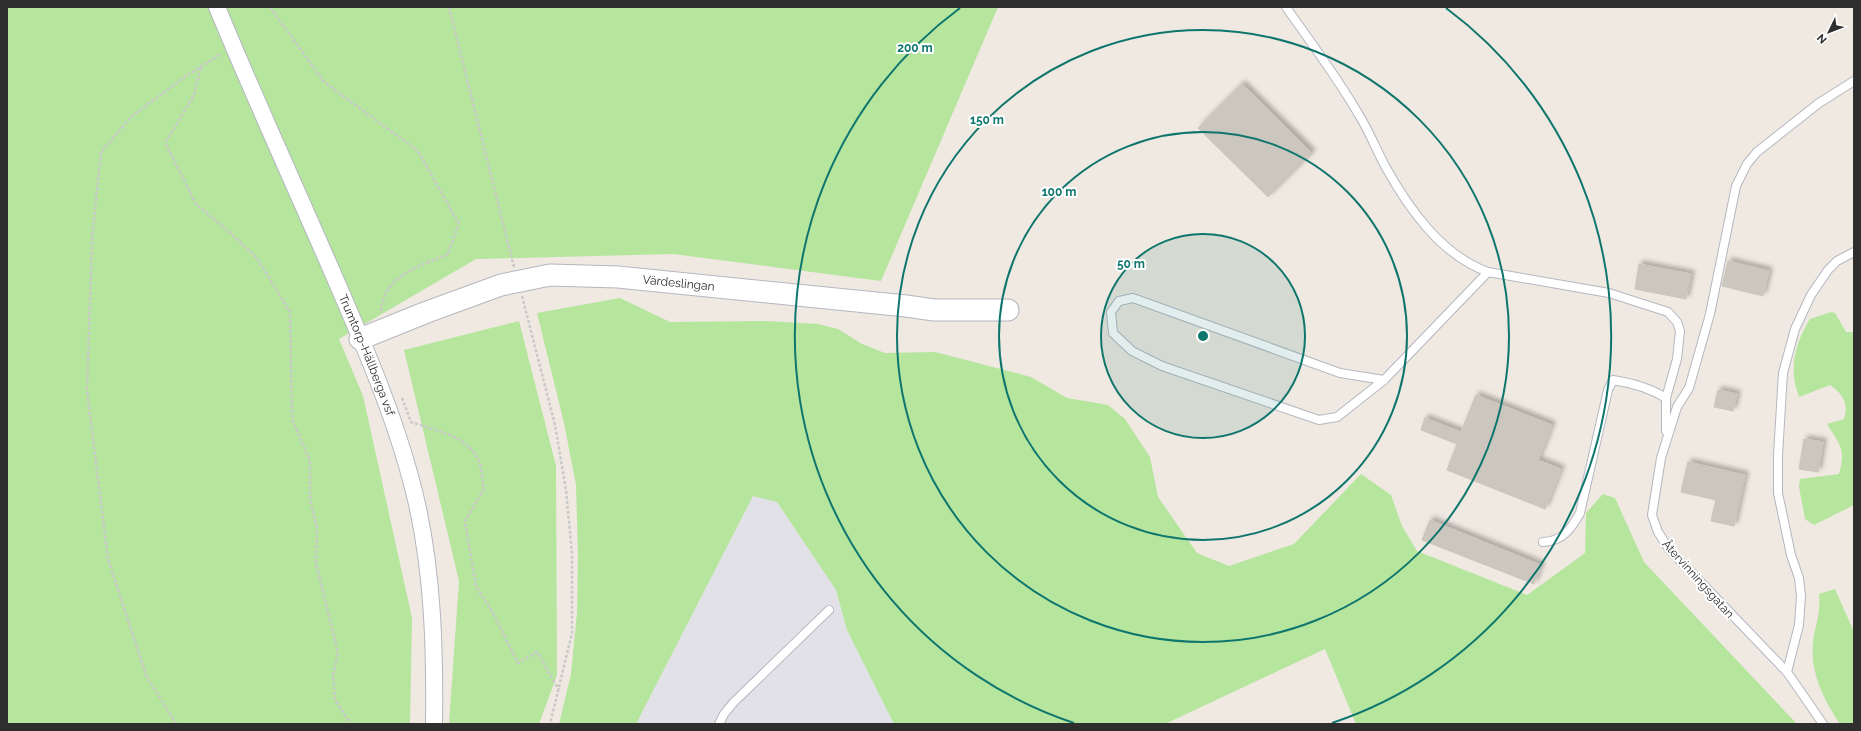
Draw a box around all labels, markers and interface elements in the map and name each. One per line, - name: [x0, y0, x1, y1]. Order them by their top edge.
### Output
- north arrow: [1809, 12, 1849, 52]
- text: N: [1814, 31, 1830, 46]
- text: 200 m: [897, 41, 933, 55]
- text: 150 m: [970, 113, 1004, 127]
- text: 100 m: [1042, 185, 1076, 199]
- text: 50 m: [1117, 257, 1145, 271]
- street label: Värdeslingan: [642, 273, 715, 294]
- street label: Trumtorp-Hällberga vsf: [336, 292, 398, 419]
- centre of rings: [1196, 329, 1210, 343]
- street label: Återvinningsgatan: [1659, 537, 1737, 621]

